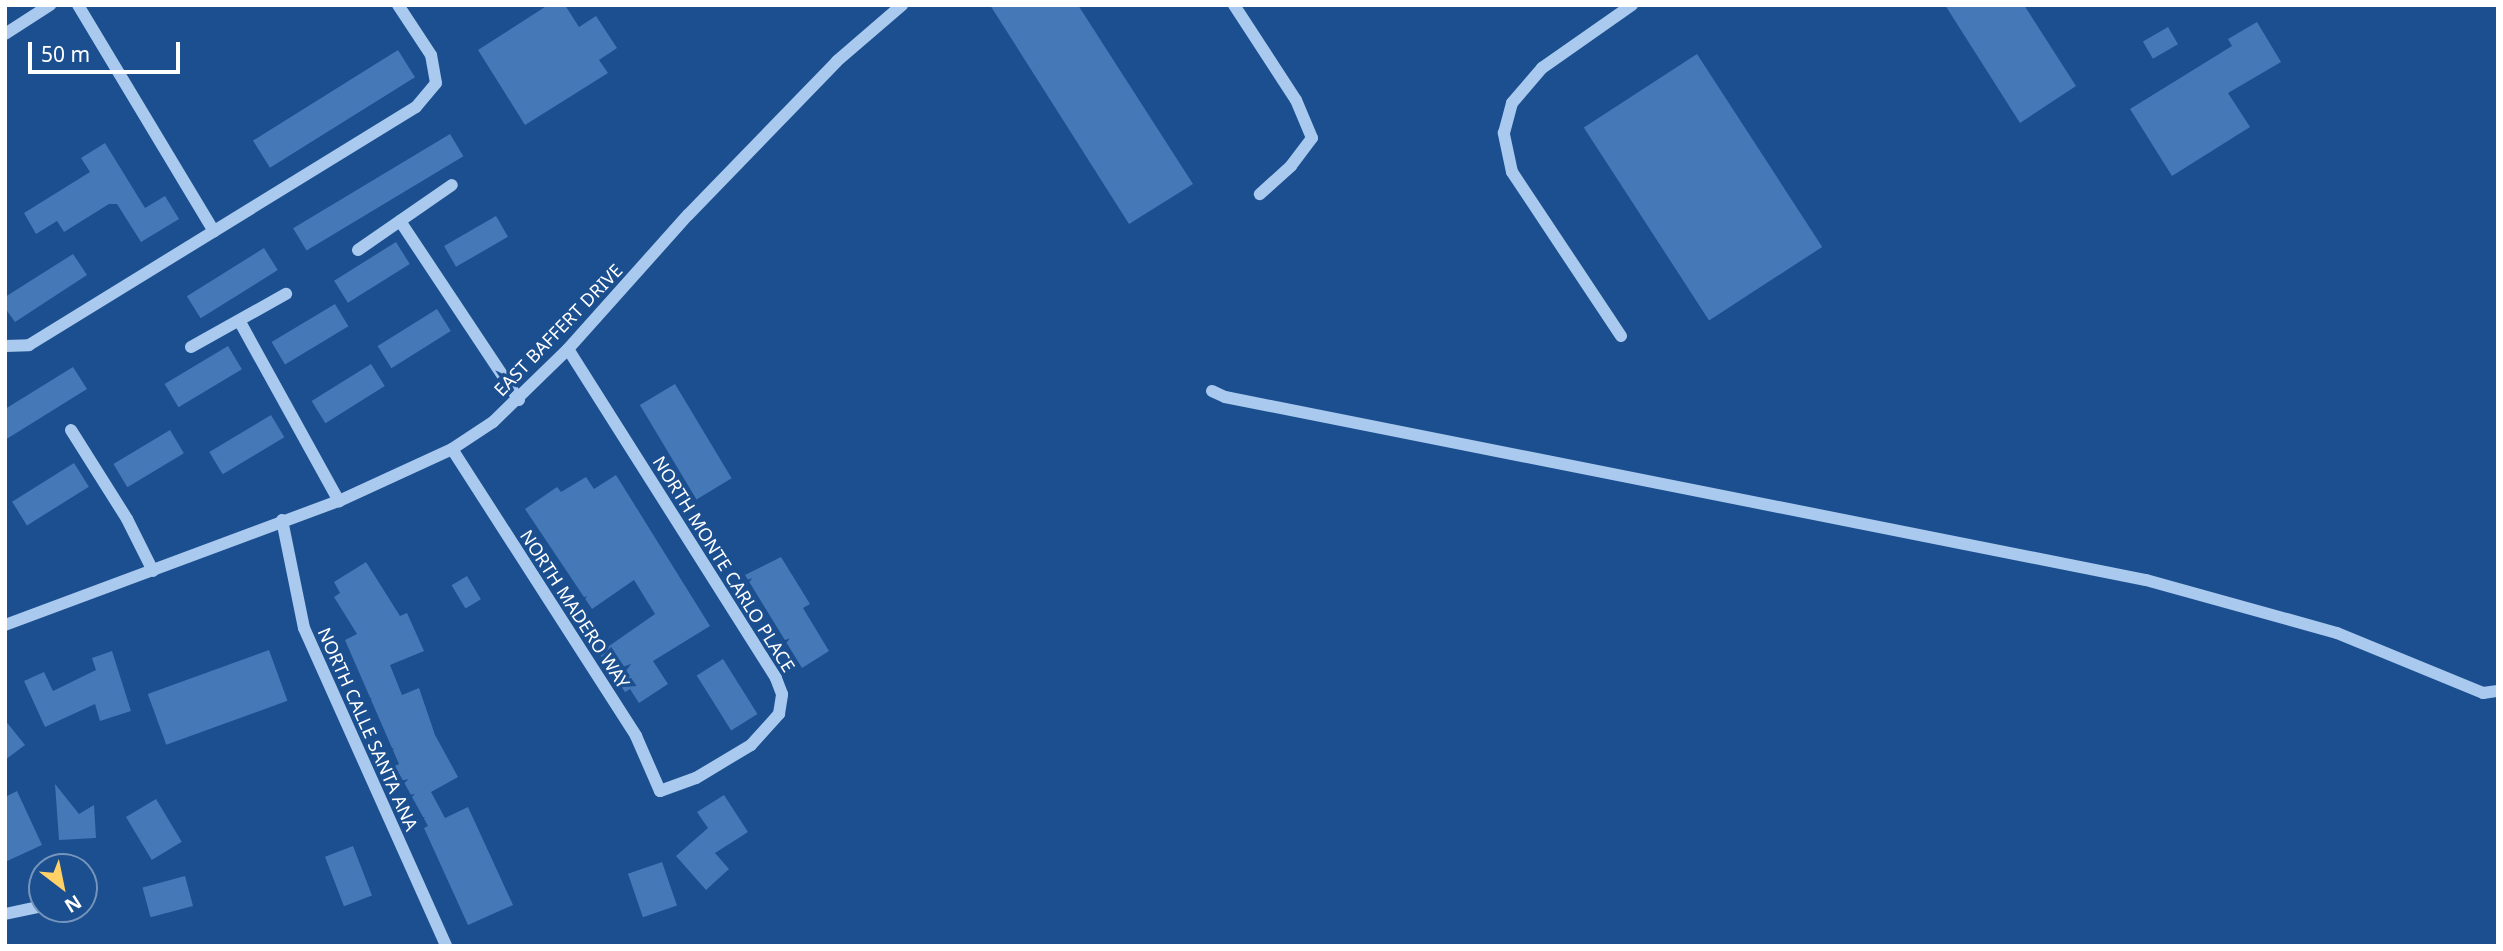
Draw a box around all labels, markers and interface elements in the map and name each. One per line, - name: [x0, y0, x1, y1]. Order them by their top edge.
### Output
- scale bar: [32, 28, 184, 72]
- text: 50 m: [41, 40, 90, 68]
- street label: EAST BAFFERT DRIVE: [489, 260, 627, 400]
- street label: NORTH MONTE CARLO PLACE: [648, 452, 800, 676]
- street label: NORTH MADERO WAY: [516, 526, 634, 692]
- street label: NORTH CALLE SANTA ANA: [313, 624, 423, 834]
- north arrow: [28, 853, 98, 923]
- text: N: [60, 889, 87, 919]

